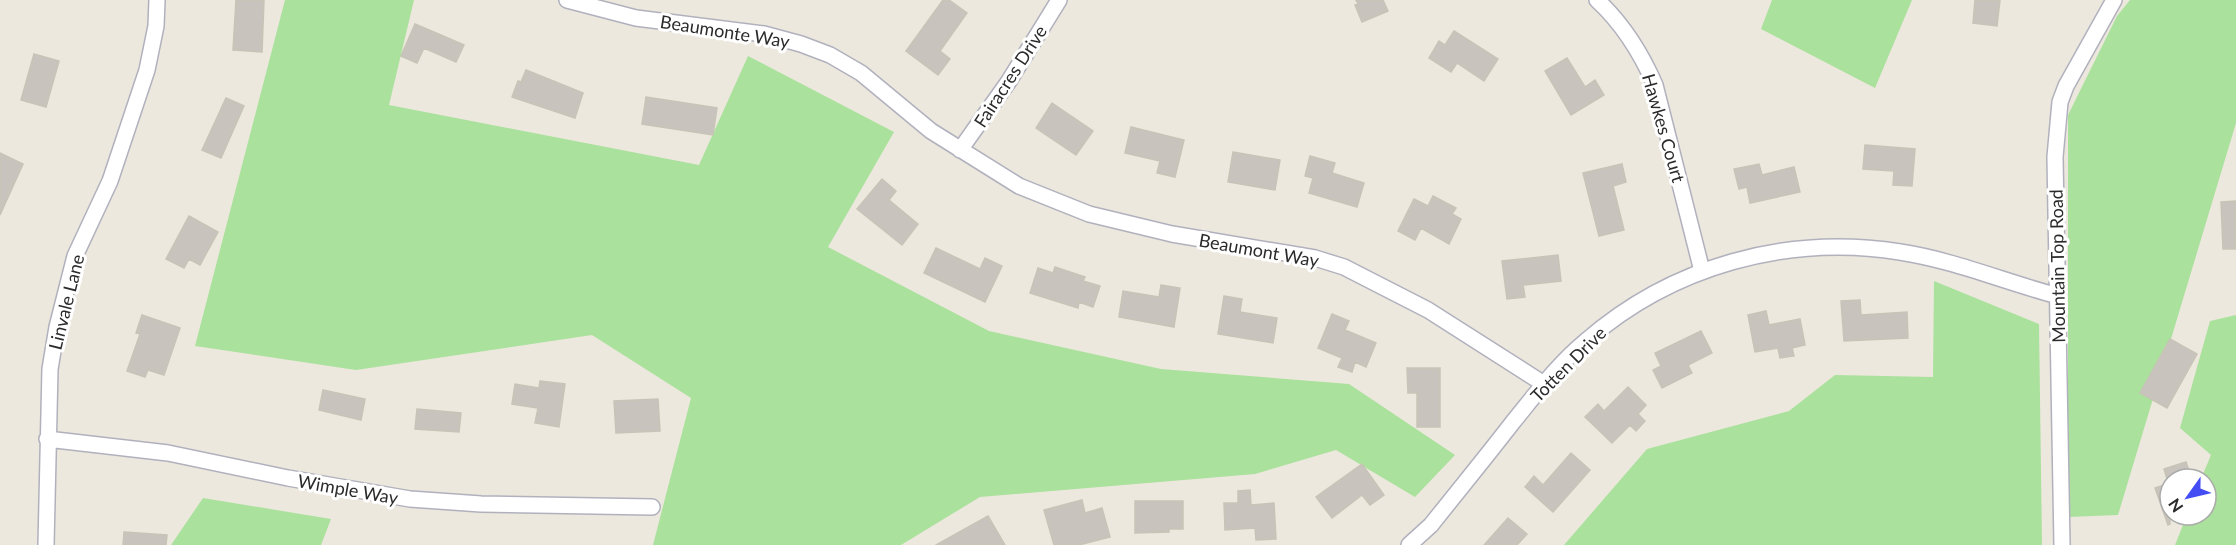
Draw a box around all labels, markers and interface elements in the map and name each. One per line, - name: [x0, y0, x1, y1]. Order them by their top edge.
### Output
- street label: Beaumonte Way: [659, 10, 792, 52]
- street label: Fairacres Drive: [969, 21, 1051, 131]
- street label: Hawkes Court: [1638, 71, 1690, 185]
- street label: Mountain Top Road: [2045, 189, 2069, 343]
- street label: Beaumont Way: [1197, 229, 1321, 271]
- street label: Linvale Lane: [44, 252, 88, 352]
- street label: Totten Drive: [1526, 322, 1610, 406]
- north arrow: [2158, 467, 2218, 527]
- street label: Wimple Way: [296, 469, 401, 509]
- text: N: [2164, 495, 2186, 516]

